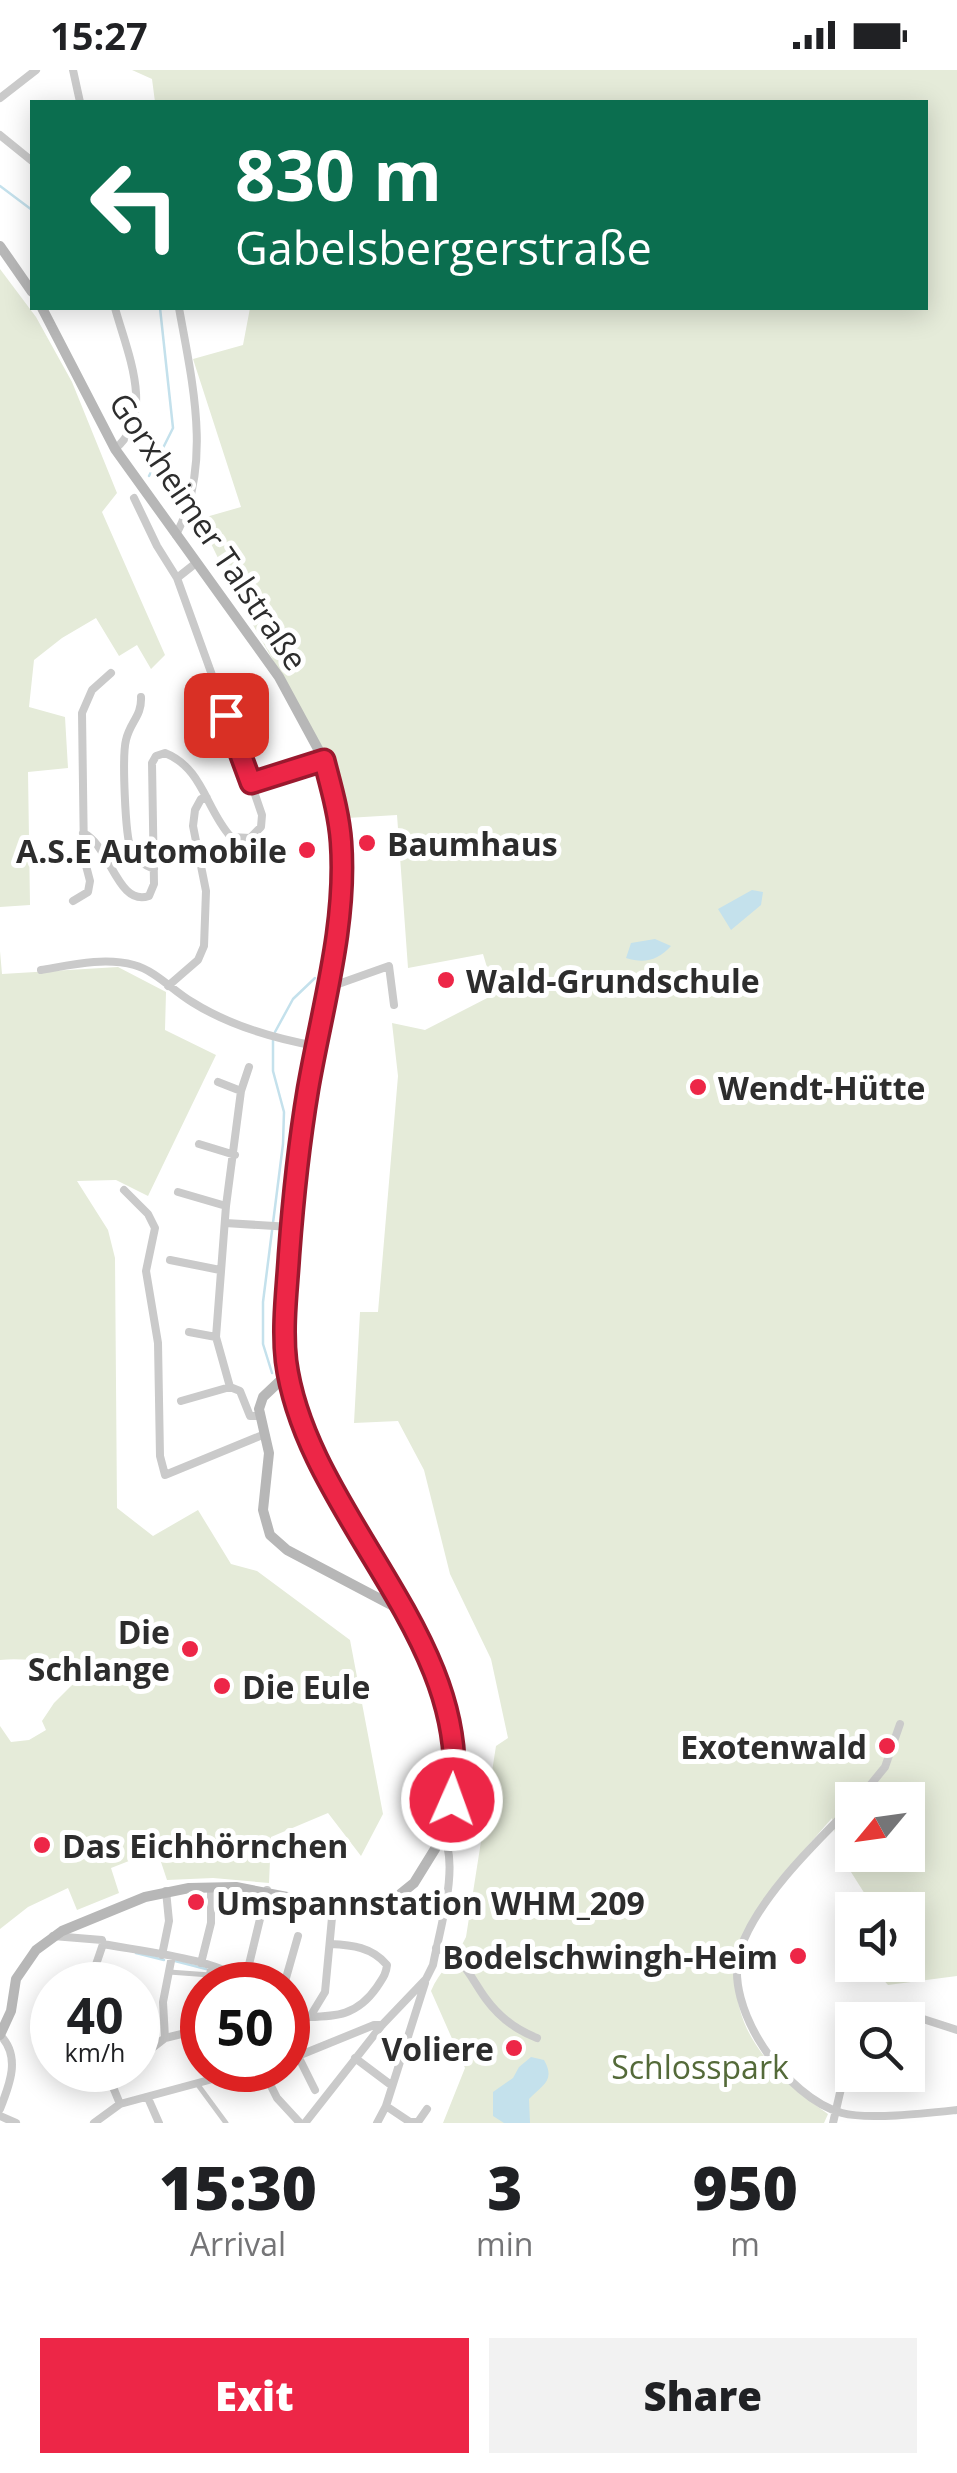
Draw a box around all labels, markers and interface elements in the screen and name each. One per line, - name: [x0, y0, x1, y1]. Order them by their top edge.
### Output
- text: 15:27: [50, 9, 148, 61]
- text: 830 m: [235, 126, 442, 222]
- icon: left: [70, 140, 200, 270]
- text: Gabelsbergerstraße: [235, 217, 652, 278]
- street label: Gorxheimer Talstraße: [100, 384, 318, 678]
- pin: [184, 673, 269, 758]
- icon: arrive: [199, 688, 254, 743]
- place label: Baumhaus: [387, 822, 558, 865]
- place label: A.S.E Automobile: [16, 829, 287, 872]
- marker: Baumhaus: [356, 832, 378, 854]
- marker: A.S.E Automobile: [296, 839, 318, 861]
- place label: Wald-Grundschule: [466, 959, 760, 1002]
- marker: Wald-Grundschule: [435, 969, 457, 991]
- place label: Wendt-Hütte: [718, 1066, 926, 1109]
- marker: Wendt-Hütte: [687, 1076, 709, 1098]
- place label: Die Schlange: [28, 1610, 170, 1690]
- marker: Die Schlange: [179, 1638, 201, 1660]
- place label: Die Eule: [242, 1665, 370, 1708]
- marker: Die Eule: [211, 1675, 233, 1697]
- place label: Exotenwald: [680, 1725, 867, 1768]
- marker: Exotenwald: [876, 1735, 898, 1757]
- position arrow: [400, 1748, 504, 1852]
- north arrow: [835, 1782, 925, 1872]
- map controls: [835, 1782, 925, 2092]
- place label: Das Eichhörnchen: [62, 1824, 348, 1867]
- marker: Das Eichhörnchen: [31, 1834, 53, 1856]
- place label: Umspannstation WHM_209: [216, 1881, 645, 1924]
- marker: Umspannstation WHM_209: [185, 1891, 207, 1913]
- button: sound: [835, 1892, 925, 1982]
- place label: Bodelschwingh-Heim: [442, 1935, 778, 1978]
- marker: Bodelschwingh-Heim: [787, 1945, 809, 1967]
- speed limit sign: 50: [180, 1962, 310, 2092]
- text: 40: [66, 1981, 124, 2049]
- button: search: [835, 2002, 925, 2092]
- place label: Voliere: [382, 2027, 494, 2070]
- text: km/h: [65, 2035, 125, 2069]
- marker: Voliere: [503, 2037, 525, 2059]
- park label: Schlosspark: [611, 2045, 789, 2088]
- text: 15:30: [159, 2146, 317, 2228]
- text: 3: [487, 2146, 522, 2228]
- text: 950: [692, 2146, 798, 2228]
- text: Arrival: [190, 2222, 286, 2265]
- text: min: [476, 2222, 533, 2265]
- text: m: [730, 2222, 760, 2265]
- button: Exit: [40, 2338, 469, 2453]
- button: Share: [489, 2338, 917, 2453]

